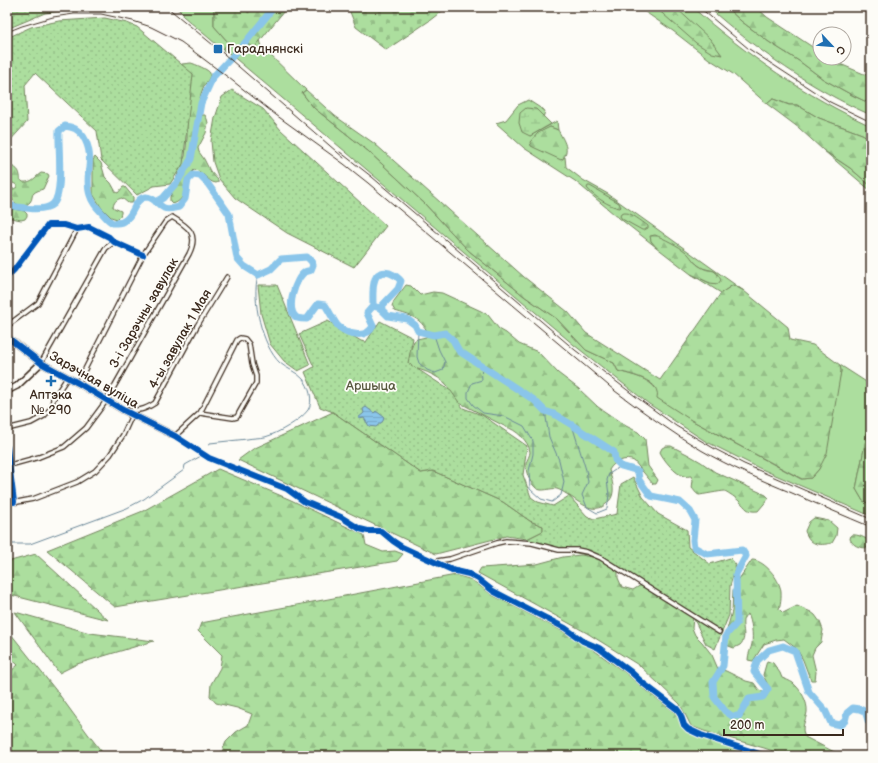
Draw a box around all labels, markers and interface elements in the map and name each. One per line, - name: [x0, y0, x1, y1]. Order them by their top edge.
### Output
- north arrow: [812, 26, 852, 66]
- place label: Гараднянскі: [227, 41, 303, 57]
- marker: Гараднянскі: [212, 43, 224, 55]
- text: С: [833, 44, 848, 57]
- street label: 3-і Зарэчны завулак: [106, 255, 182, 371]
- street label: 4-ы завулак 1 Мая: [145, 286, 215, 392]
- street label: Зарэчная вуліца: [46, 348, 142, 412]
- marker: Аптэка № 290: [46, 376, 56, 386]
- park label: Аршыца: [345, 378, 396, 394]
- place label: Аптэка № 290: [29, 387, 73, 418]
- scale bar: [724, 711, 843, 737]
- text: 200 m: [730, 718, 764, 733]

